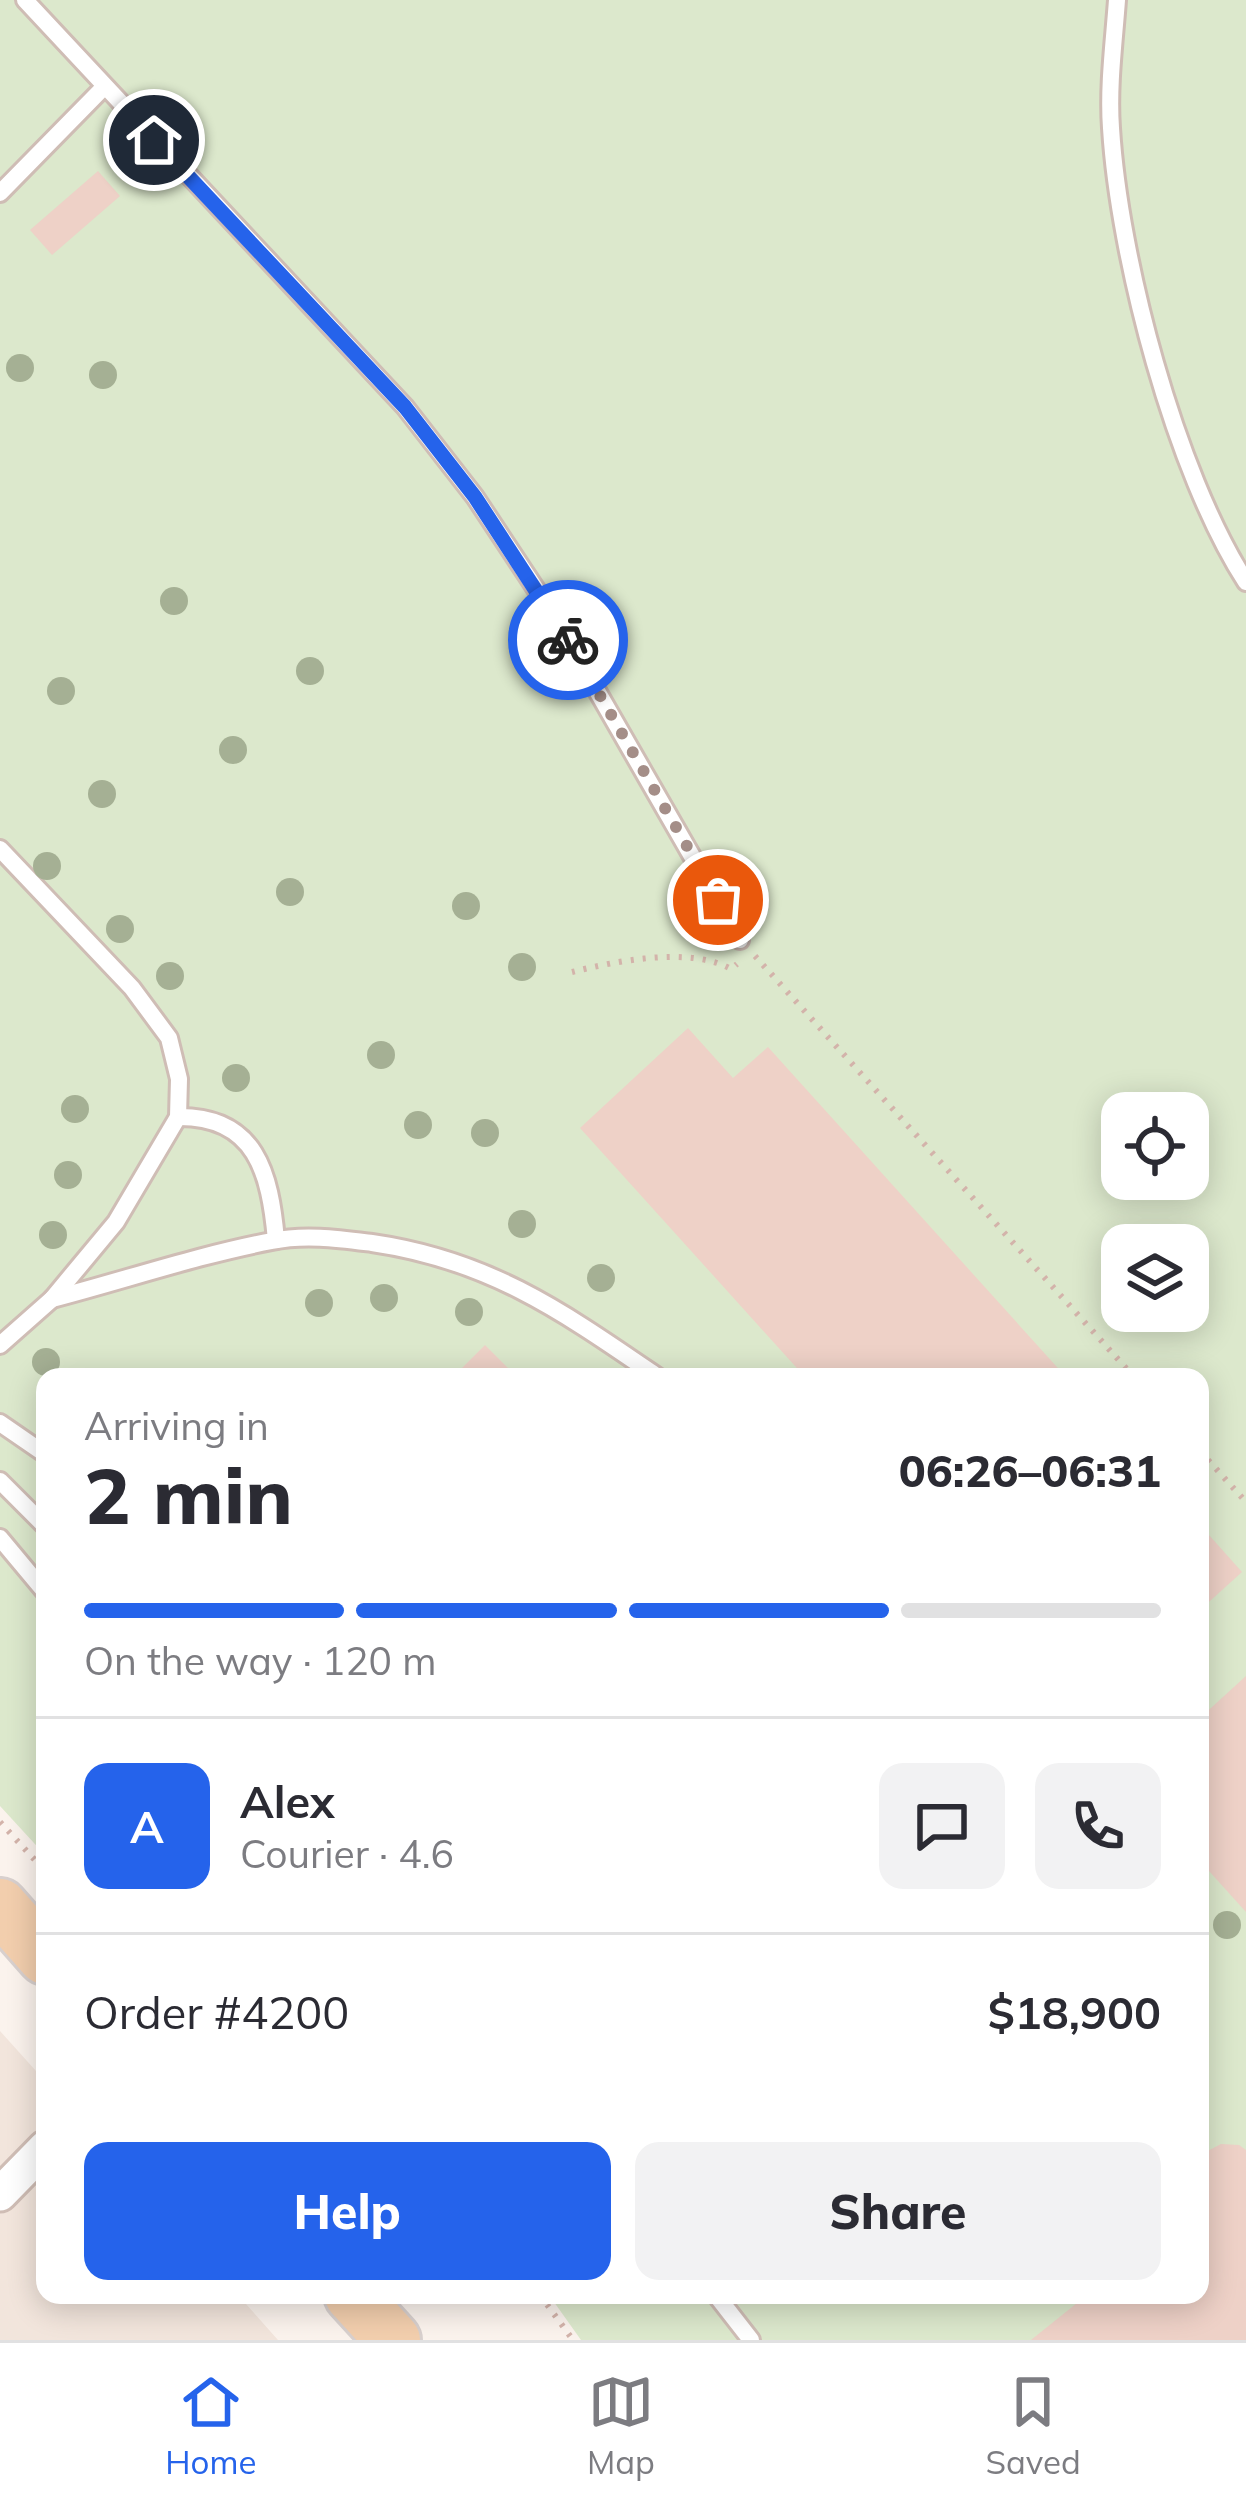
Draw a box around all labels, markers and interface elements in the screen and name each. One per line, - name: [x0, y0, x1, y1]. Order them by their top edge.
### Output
- pin: [103, 89, 205, 191]
- icon: home: [121, 107, 187, 173]
- courier: [508, 580, 628, 700]
- icon: bike: [535, 607, 601, 673]
- pin: [667, 849, 769, 951]
- icon: bag: [685, 867, 751, 933]
- map controls: [1101, 1092, 1209, 1332]
- button: locate: [1101, 1092, 1209, 1200]
- button: layers: [1101, 1224, 1209, 1332]
- text: Arriving in: [84, 1401, 269, 1450]
- text: 06:26–06:31: [899, 1442, 1161, 1498]
- text: 2 min: [84, 1446, 293, 1544]
- text: On the way · 120 m: [84, 1636, 436, 1685]
- button: chat: [879, 1763, 1005, 1889]
- button: phone: [1035, 1763, 1161, 1889]
- text: Alex: [240, 1773, 335, 1829]
- text: A: [130, 1798, 164, 1854]
- text: Courier · 4.6: [240, 1829, 454, 1878]
- text: Order #4200: [84, 1984, 349, 2040]
- text: $18,900: [988, 1984, 1161, 2040]
- button: Help: [84, 2142, 611, 2280]
- button: Share: [635, 2142, 1161, 2280]
- tab: Home: [165, 2369, 256, 2482]
- tab: Map: [587, 2369, 655, 2482]
- tab: Saved: [985, 2369, 1081, 2482]

